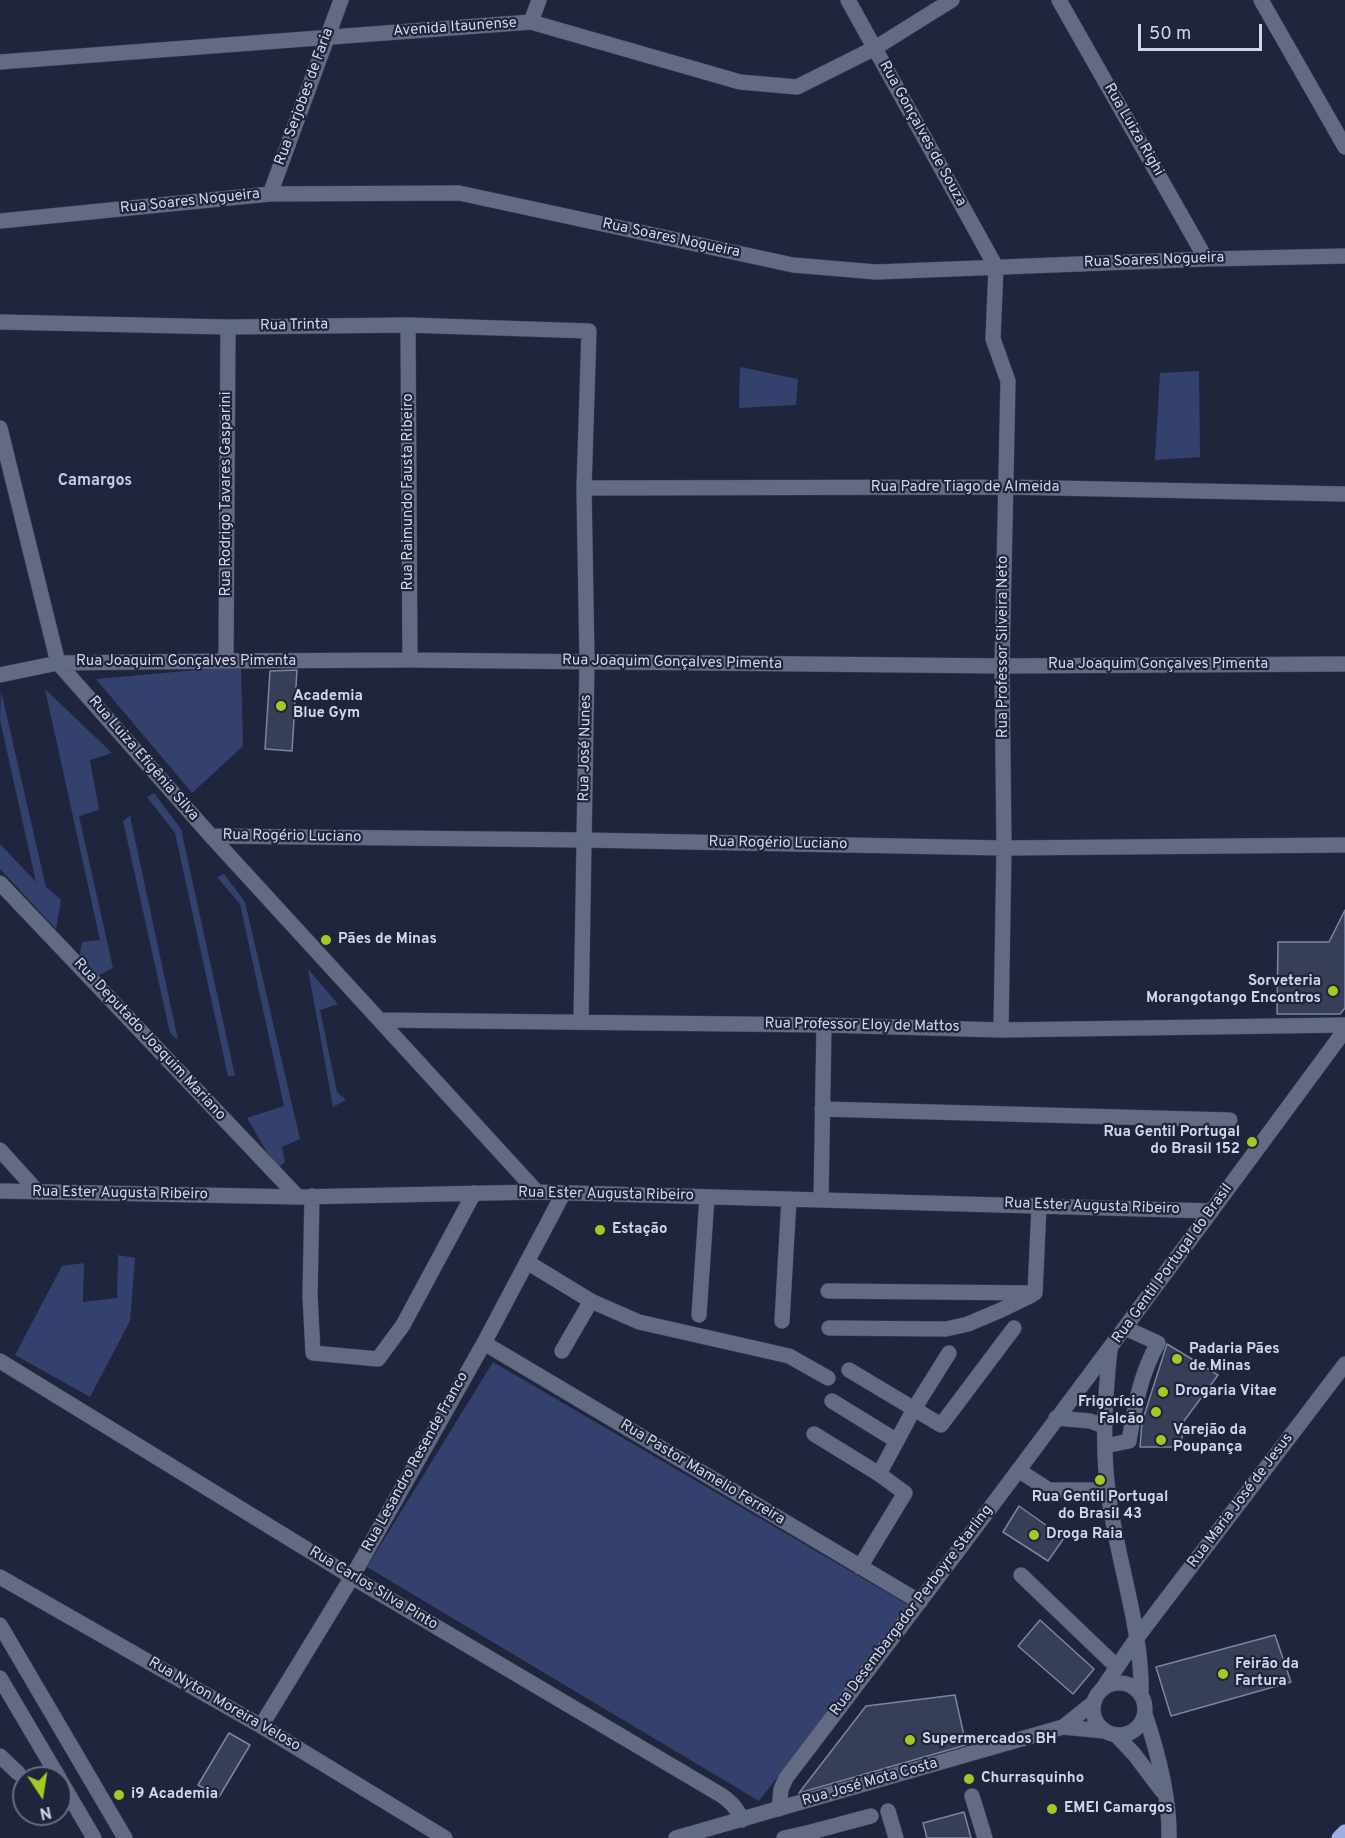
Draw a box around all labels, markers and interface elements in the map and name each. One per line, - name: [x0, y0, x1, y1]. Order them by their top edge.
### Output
- scale bar: [1141, 12, 1266, 50]
- street label: Avenida Itaunense: [393, 15, 517, 41]
- text: 50 m: [1149, 23, 1191, 46]
- street label: Rua Serjobes de Faria: [272, 26, 338, 168]
- street label: Rua Gonçalves de Souza: [875, 58, 969, 210]
- street label: Rua Luiza Righi: [1099, 81, 1167, 179]
- street label: Rua Soares Nogueira: [119, 186, 261, 218]
- street label: Rua Soares Nogueira: [600, 216, 742, 262]
- street label: Rua Soares Nogueira: [1084, 250, 1224, 272]
- street label: Rua Trinta: [260, 316, 328, 336]
- street label: Rua Rodrigo Tavares Gasparini: [218, 391, 236, 597]
- street label: Rua Raimundo Fausta Ribeiro: [400, 393, 418, 591]
- district label: Camargos: [58, 472, 132, 492]
- street label: Rua Padre Tiago de Almeida: [871, 479, 1059, 497]
- street label: Rua Professor Silveira Neto: [995, 556, 1013, 738]
- street label: Rua Joaquim Gonçalves Pimenta: [562, 652, 782, 674]
- street label: Rua Joaquim Gonçalves Pimenta: [76, 653, 296, 671]
- street label: Rua Joaquim Gonçalves Pimenta: [1048, 656, 1268, 674]
- place label: Academia Blue Gym: [293, 688, 363, 723]
- street label: Rua Luiza Efigênia Silva: [84, 693, 202, 825]
- street label: Rua José Nunes: [576, 694, 596, 802]
- marker: Academia Blue Gym: [274, 699, 288, 713]
- street label: Rua Rogério Luciano: [222, 827, 362, 847]
- street label: Rua Rogério Luciano: [708, 834, 848, 854]
- place label: Pães de Minas: [338, 931, 437, 949]
- marker: Pães de Minas: [319, 933, 333, 947]
- street label: Rua Deputado Joaquim Mariano: [69, 955, 229, 1125]
- place label: Sorveteria Morangotango Encontros: [1146, 973, 1321, 1008]
- marker: Sorveteria Morangotango Encontros: [1326, 984, 1340, 998]
- street label: Rua Professor Eloy de Mattos: [764, 1015, 960, 1037]
- place label: Rua Gentil Portugal do Brasil 152: [1103, 1124, 1240, 1159]
- marker: Rua Gentil Portugal do Brasil 152: [1245, 1135, 1259, 1149]
- street label: Rua Gentil Portugal do Brasil: [1109, 1181, 1237, 1347]
- street label: Rua Ester Augusta Ribeiro: [32, 1183, 208, 1205]
- street label: Rua Ester Augusta Ribeiro: [518, 1184, 694, 1206]
- street label: Rua Ester Augusta Ribeiro: [1004, 1195, 1180, 1219]
- place label: Estação: [612, 1221, 667, 1239]
- marker: Estação: [593, 1223, 607, 1237]
- place label: Padaria Pães de Minas: [1189, 1341, 1280, 1376]
- marker: Padaria Pães de Minas: [1170, 1352, 1184, 1366]
- street label: Rua Lesandro Resende Franco: [359, 1369, 473, 1555]
- place label: Drogaria Vitae: [1175, 1383, 1277, 1401]
- marker: Drogaria Vitae: [1156, 1385, 1170, 1399]
- place label: Frigorício Falcão: [1078, 1394, 1144, 1429]
- marker: Frigorício Falcão: [1149, 1405, 1163, 1419]
- street label: Rua Pastor Mamelio Ferreira: [616, 1417, 788, 1529]
- place label: Varejão da Poupança: [1173, 1422, 1247, 1457]
- street label: Rua Maria José de Jesus: [1185, 1430, 1297, 1572]
- marker: Varejão da Poupança: [1154, 1433, 1168, 1447]
- marker: Rua Gentil Portugal do Brasil 43: [1093, 1473, 1107, 1487]
- place label: Rua Gentil Portugal do Brasil 43: [1032, 1489, 1168, 1524]
- street label: Rua Desembargador Perboyre Starling: [827, 1502, 997, 1720]
- place label: Droga Raia: [1046, 1526, 1123, 1544]
- marker: Droga Raia: [1027, 1528, 1041, 1542]
- street label: Rua Carlos Silva Pinto: [305, 1543, 441, 1635]
- street label: Rua Nyton Moreira Veloso: [145, 1654, 303, 1756]
- place label: Feirão da Fartura: [1235, 1656, 1299, 1691]
- marker: Feirão da Fartura: [1216, 1667, 1230, 1681]
- place label: Supermercados BH: [922, 1731, 1057, 1749]
- marker: Supermercados BH: [903, 1733, 917, 1747]
- street label: Rua José Mota Costa: [800, 1755, 940, 1811]
- north arrow: [12, 1766, 72, 1826]
- place label: Churrasquinho: [981, 1770, 1084, 1788]
- marker: Churrasquinho: [962, 1772, 976, 1786]
- place label: i9 Academia: [131, 1786, 218, 1804]
- marker: i9 Academia: [112, 1788, 126, 1802]
- place label: EMEI Camargos: [1064, 1800, 1173, 1818]
- text: N: [38, 1801, 53, 1823]
- marker: EMEI Camargos: [1045, 1802, 1059, 1816]

